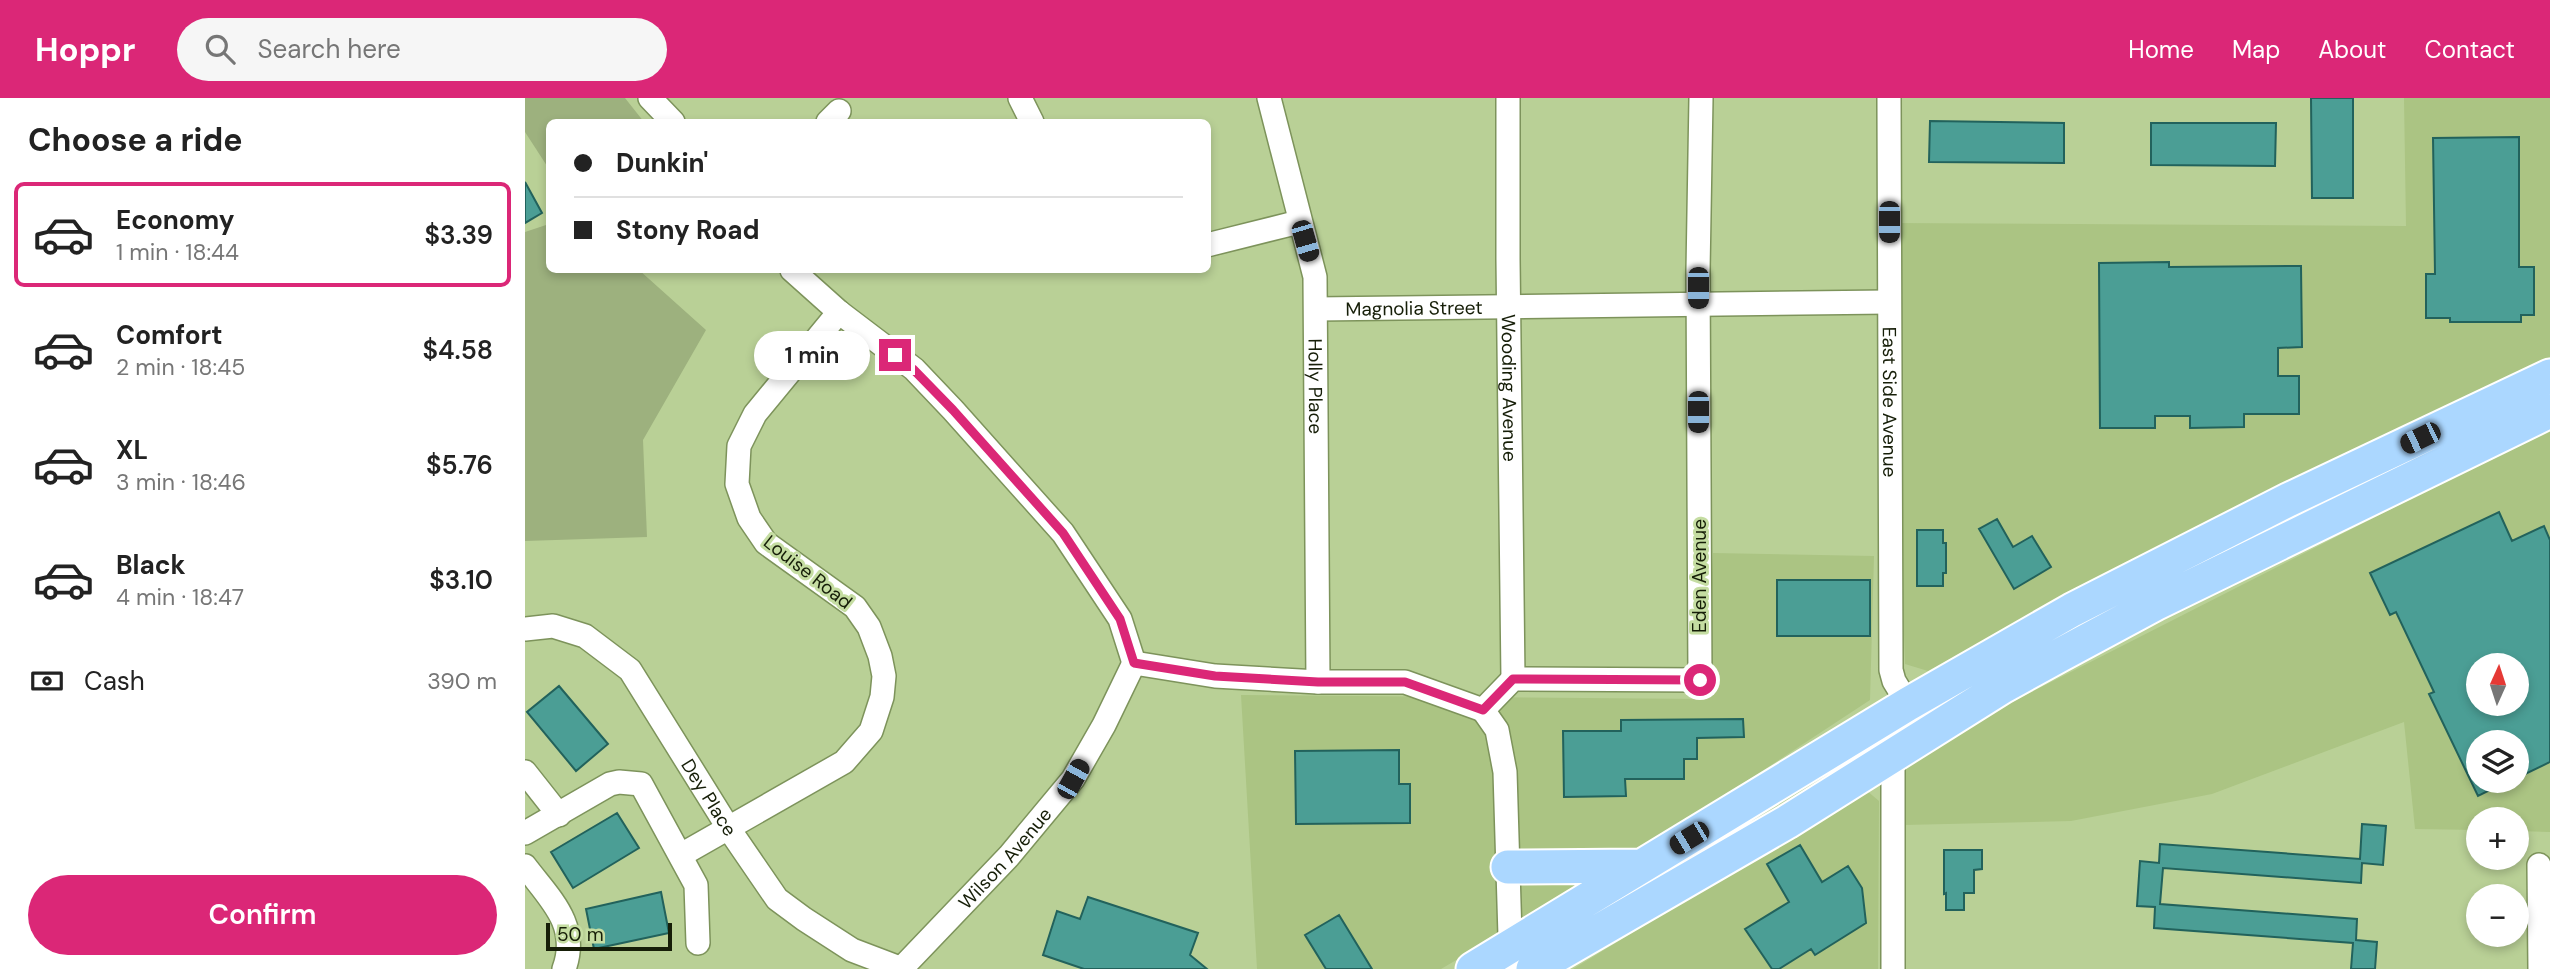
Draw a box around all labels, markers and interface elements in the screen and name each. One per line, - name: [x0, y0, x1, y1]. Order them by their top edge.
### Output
- search box: [177, 18, 667, 81]
- text: Hoppr: [35, 28, 135, 71]
- icon: search: [201, 30, 239, 68]
- text: Search here: [257, 32, 401, 66]
- text: Home: [2128, 34, 2194, 65]
- text: Map: [2232, 34, 2280, 65]
- text: About: [2318, 34, 2387, 65]
- text: Contact: [2425, 34, 2515, 65]
- text: Choose a ride: [28, 119, 243, 161]
- text: Dunkin': [616, 146, 708, 180]
- car: [1879, 201, 1900, 243]
- icon: car: [32, 203, 95, 266]
- text: Economy: [116, 203, 234, 237]
- text: Stony Road: [616, 213, 760, 247]
- text: $3.39: [424, 218, 493, 252]
- car: [1290, 218, 1321, 264]
- text: 1 min · 18:44: [116, 237, 239, 267]
- car: [1688, 267, 1709, 309]
- street label: Magnolia Street: [1345, 294, 1483, 321]
- street label: Wooding Avenue: [1496, 314, 1523, 462]
- icon: car: [32, 318, 95, 381]
- text: Comfort: [116, 318, 222, 352]
- street label: East Side Avenue: [1877, 327, 1903, 477]
- callout: 1 min: [755, 330, 871, 380]
- text: $4.58: [422, 333, 493, 367]
- street label: Holly Place: [1303, 338, 1329, 434]
- route end: [879, 339, 911, 371]
- text: 1 min: [785, 340, 839, 370]
- text: 2 min · 18:45: [116, 352, 245, 382]
- car: [1688, 391, 1709, 433]
- car: [2397, 419, 2444, 457]
- icon: car: [32, 433, 95, 496]
- text: XL: [116, 433, 148, 467]
- text: $5.76: [426, 448, 493, 482]
- text: 3 min · 18:46: [116, 467, 246, 497]
- street label: Eden Avenue: [1687, 519, 1712, 633]
- street label: Louise Road: [759, 530, 857, 614]
- icon: car: [32, 548, 95, 611]
- text: Black: [116, 548, 186, 582]
- text: $3.10: [429, 563, 493, 597]
- text: 4 min · 18:47: [116, 582, 244, 612]
- north arrow: [2466, 653, 2529, 716]
- map controls: [2466, 653, 2529, 947]
- icon: cash: [28, 662, 66, 700]
- text: Cash: [84, 664, 145, 698]
- route start: [1684, 664, 1716, 696]
- text: 390 m: [427, 666, 497, 696]
- button: layers: [2466, 730, 2529, 793]
- street label: Dey Place: [676, 754, 743, 841]
- car: [1054, 756, 1093, 802]
- street label: Wilson Avenue: [953, 802, 1057, 914]
- button: +: [2466, 807, 2529, 870]
- car: [1666, 818, 1713, 858]
- button: Confirm: [28, 875, 497, 955]
- button: −: [2466, 884, 2529, 947]
- scale bar: [546, 920, 672, 952]
- text: 50 m: [557, 922, 604, 947]

